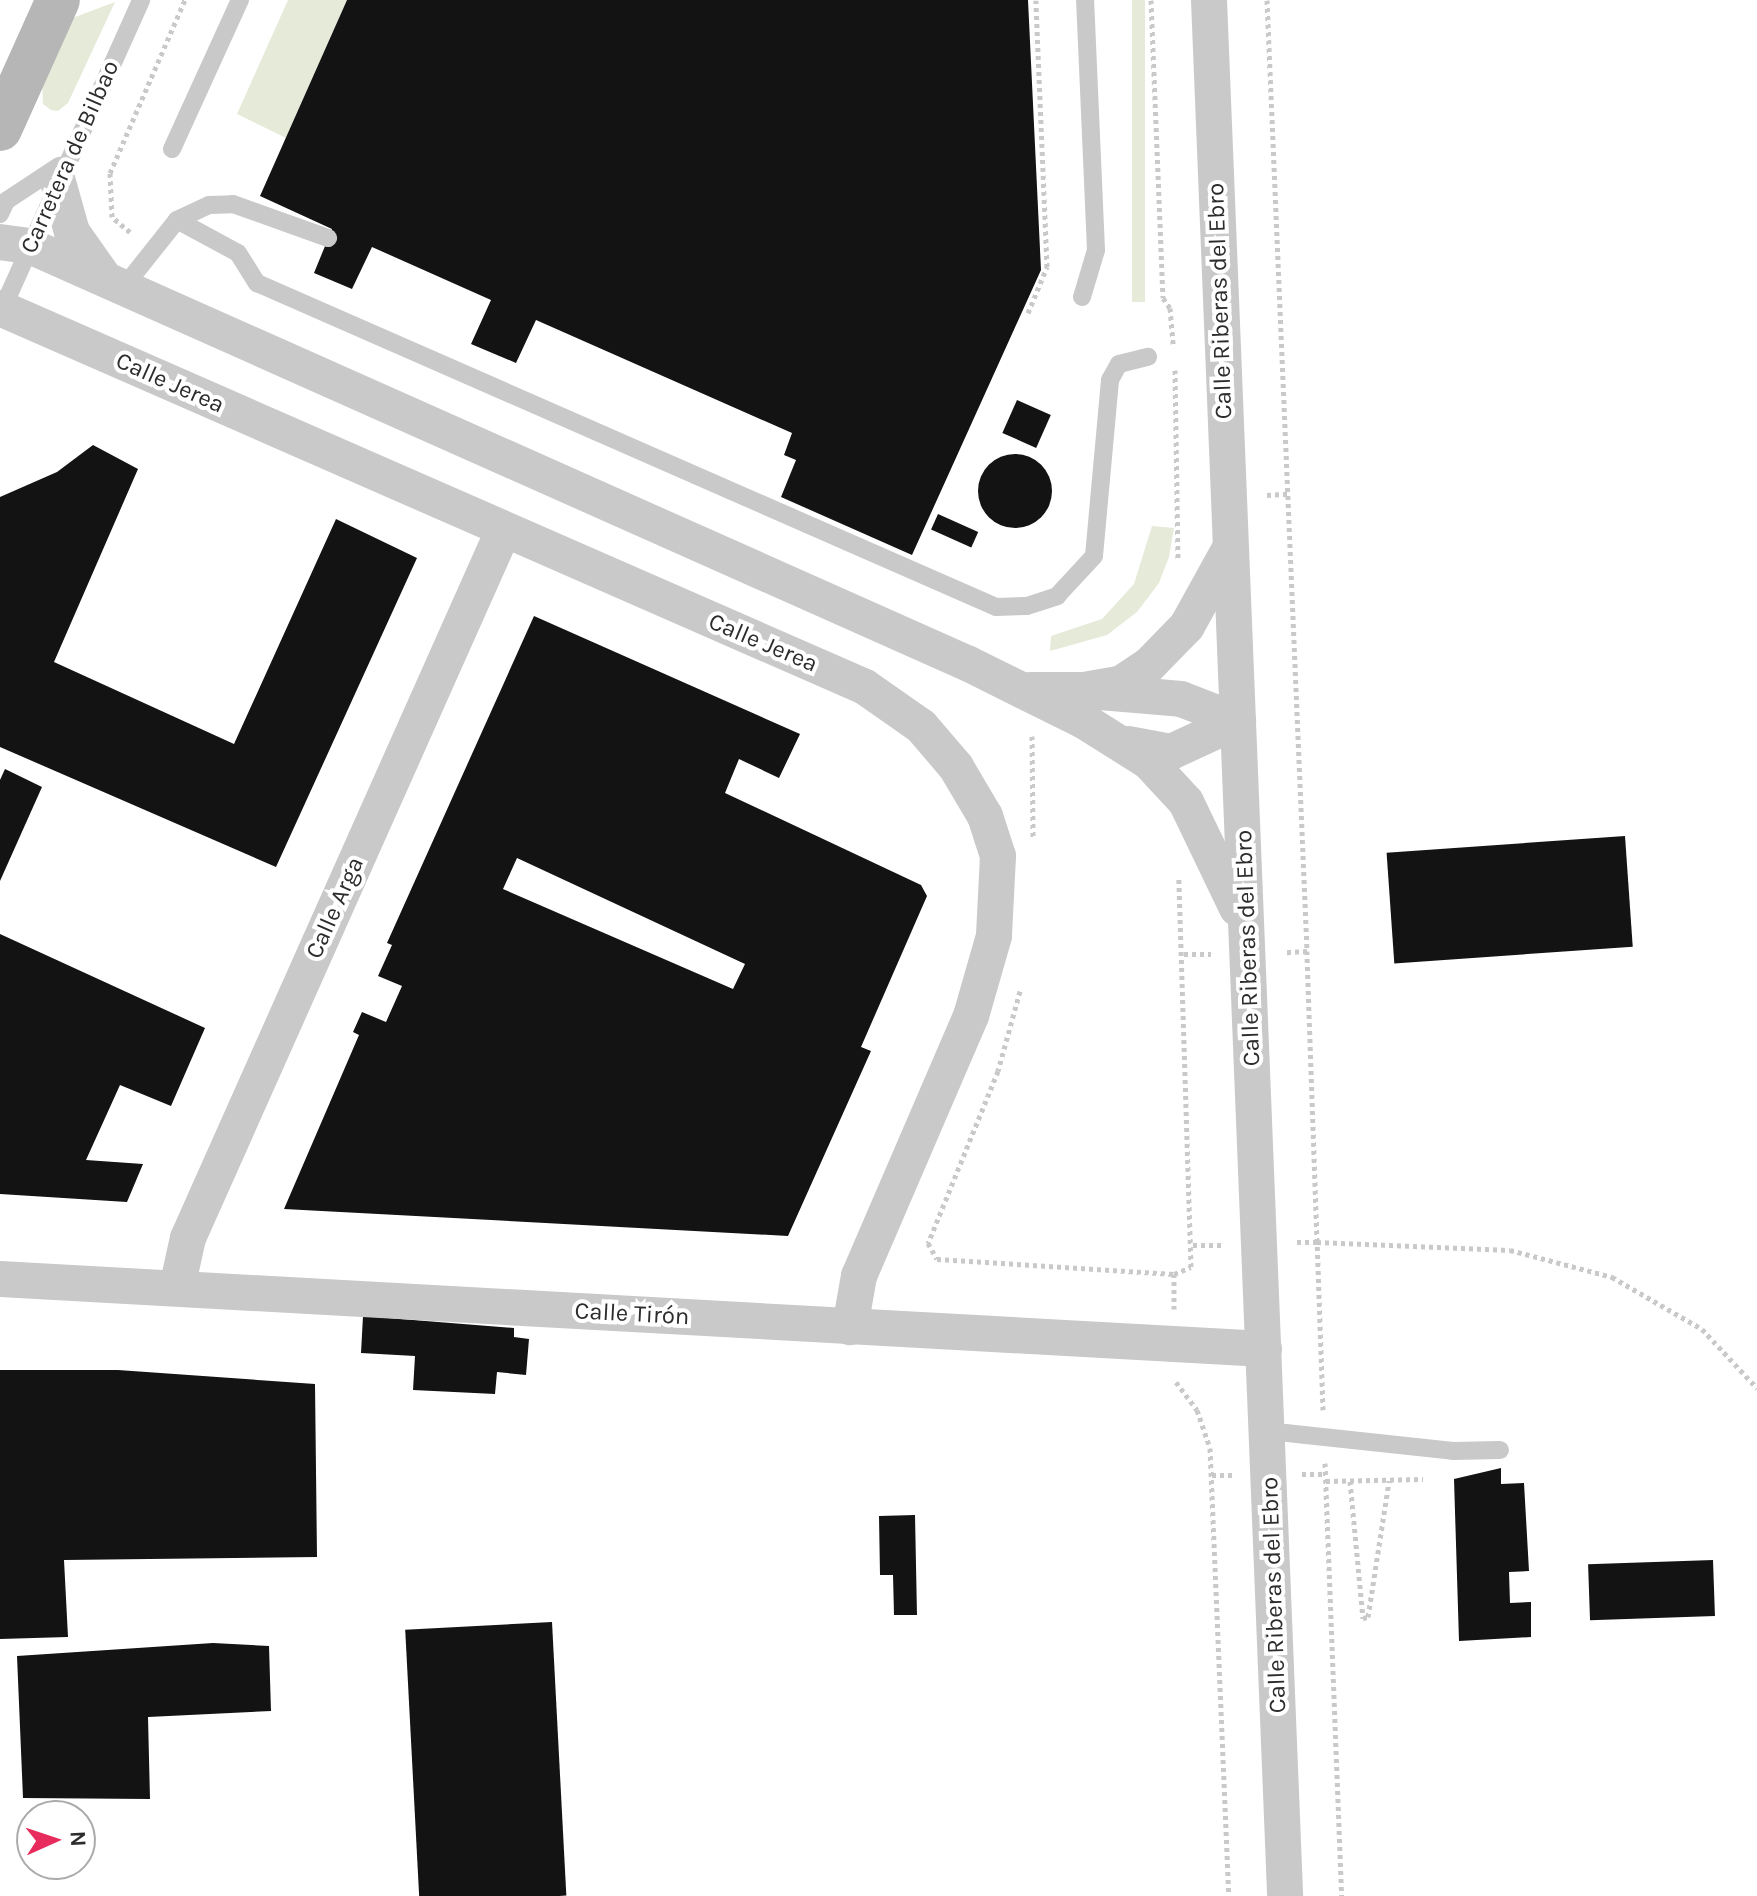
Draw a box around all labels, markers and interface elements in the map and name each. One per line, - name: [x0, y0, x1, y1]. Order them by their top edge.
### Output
- street label: Carretera de Bilbao: [15, 56, 125, 258]
- street label: Calle Riberas del Ebro: [1201, 182, 1239, 420]
- street label: Calle Jerea: [111, 346, 229, 420]
- street label: Calle Jerea: [704, 607, 822, 679]
- street label: Calle Riberas del Ebro: [1229, 829, 1267, 1067]
- street label: Calle Arga: [300, 853, 370, 963]
- street label: Calle Tirón: [574, 1297, 690, 1331]
- street label: Calle Riberas del Ebro: [1255, 1476, 1293, 1714]
- north arrow: [16, 1800, 96, 1880]
- text: N: [65, 1830, 91, 1847]

